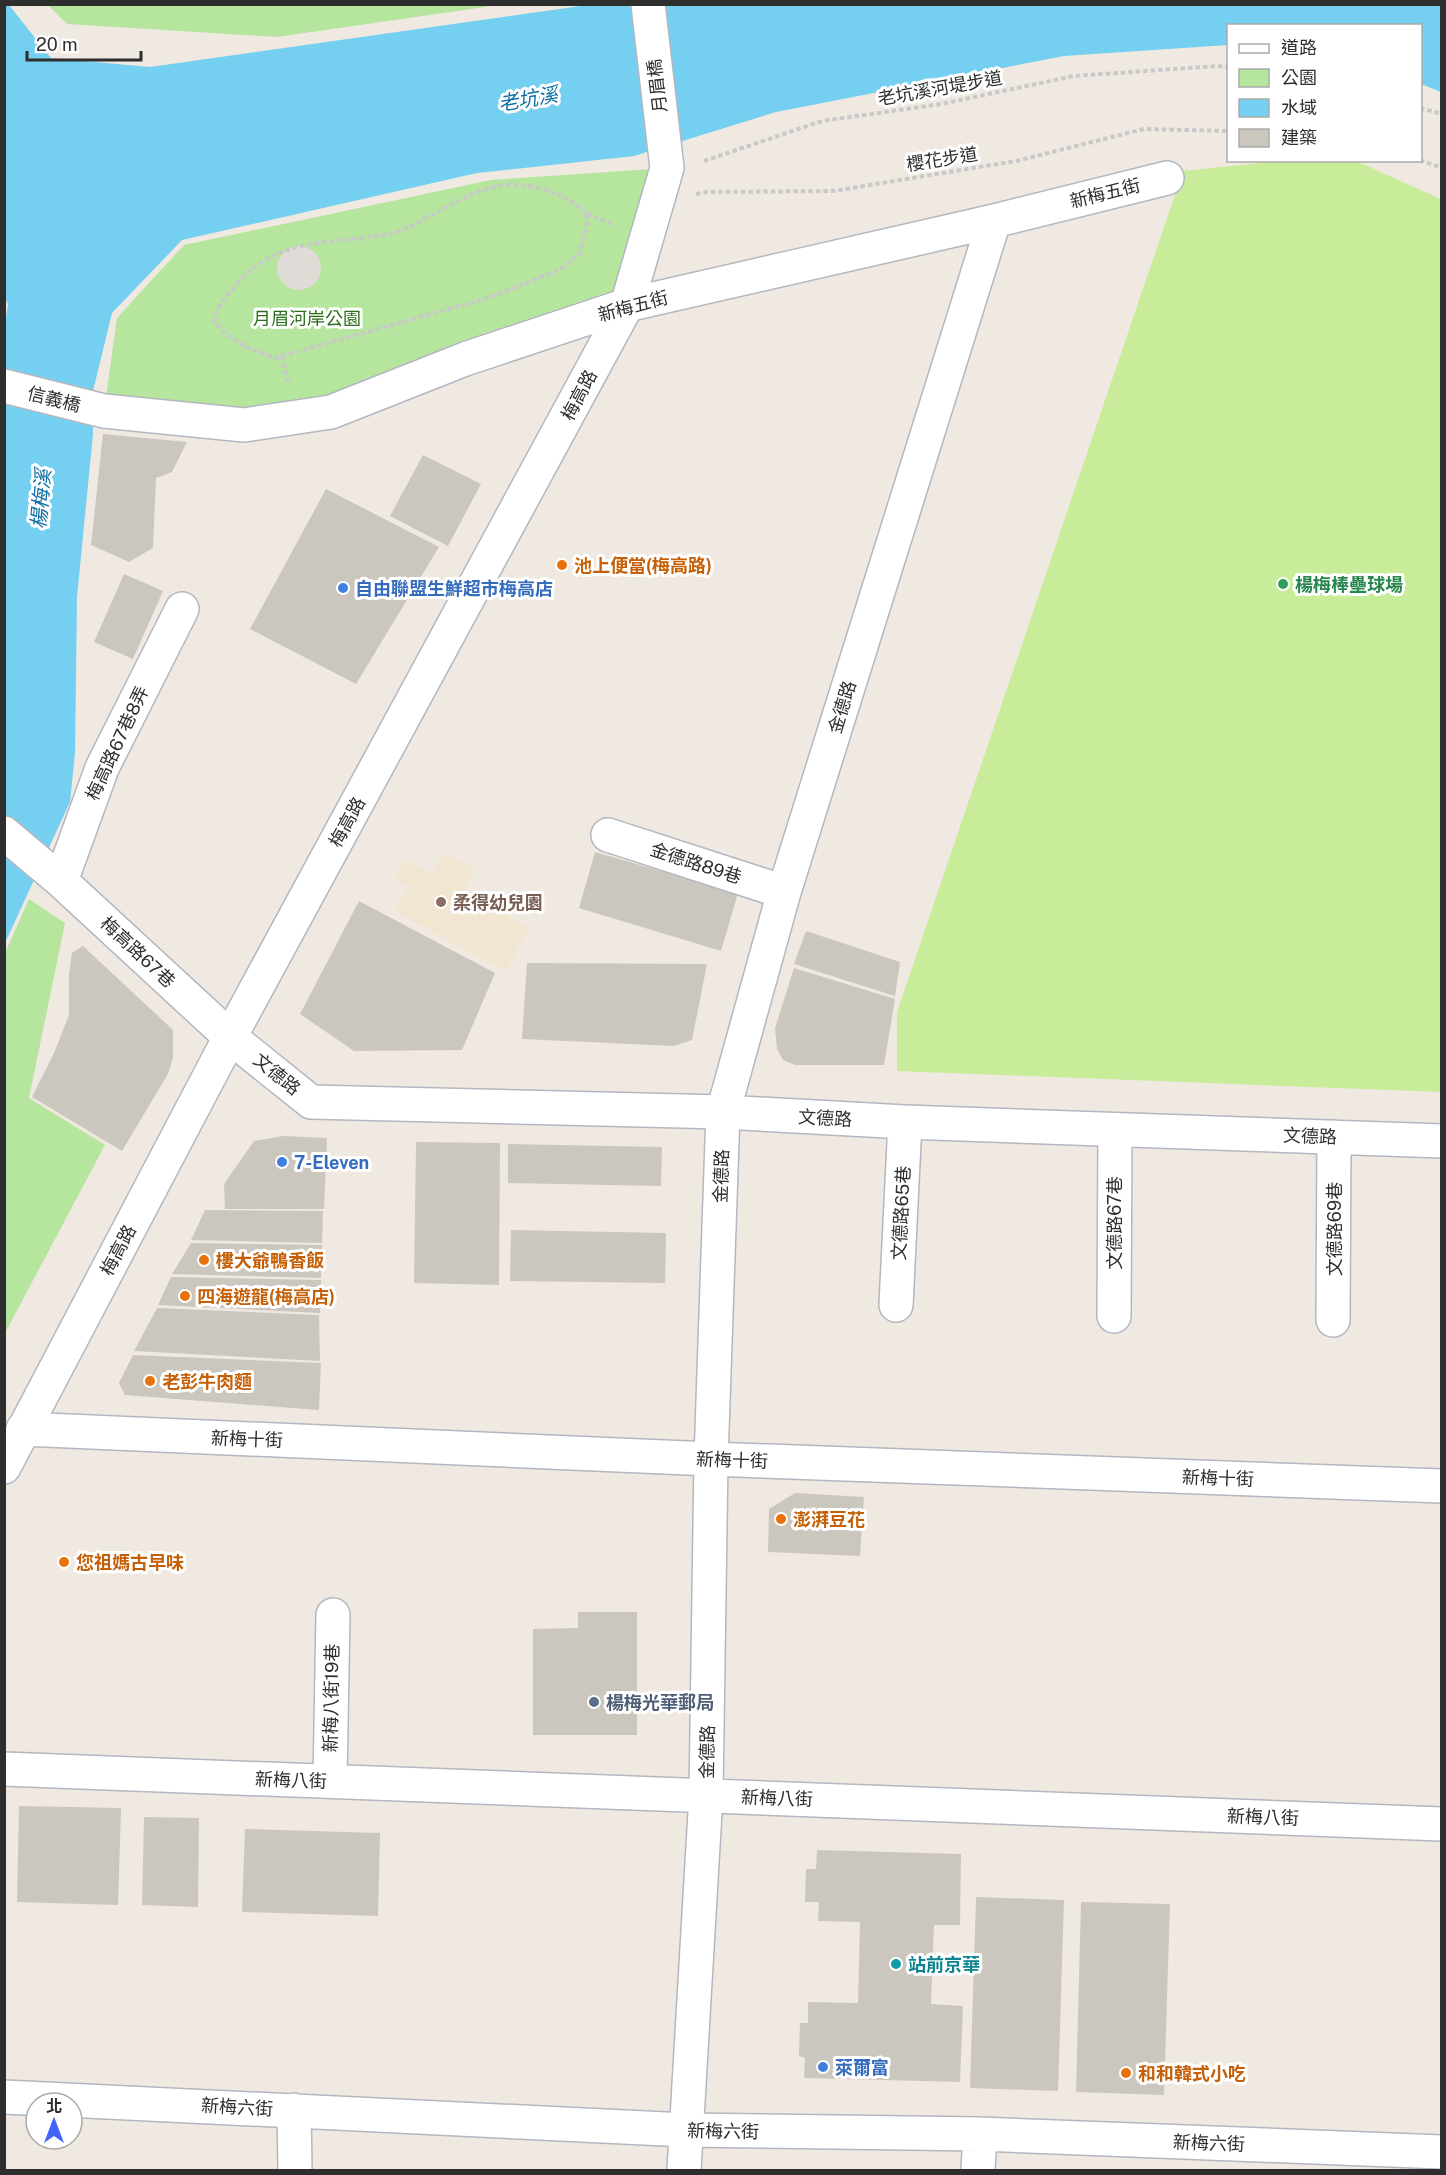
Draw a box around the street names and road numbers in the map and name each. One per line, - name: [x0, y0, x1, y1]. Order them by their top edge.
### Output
- street label: 月眉橋: [643, 58, 671, 114]
- street label: 老坑溪河堤步道: [876, 67, 1004, 109]
- street label: 櫻花步道: [905, 143, 979, 175]
- street label: 新梅五街: [1068, 174, 1142, 212]
- street label: 新梅五街: [596, 287, 670, 325]
- street label: 梅高路: [557, 366, 601, 424]
- street label: 信義橋: [25, 382, 83, 416]
- street label: 金德路: [824, 678, 860, 736]
- street label: 梅高路67巷8弄: [81, 683, 153, 803]
- street label: 梅高路: [325, 793, 369, 851]
- street label: 金德路89巷: [648, 838, 744, 888]
- street label: 梅高路67巷: [97, 912, 179, 992]
- street label: 文德路: [249, 1049, 305, 1099]
- street label: 文德路: [797, 1106, 853, 1130]
- street label: 文德路: [1283, 1125, 1337, 1147]
- street label: 金德路: [710, 1149, 732, 1203]
- street label: 文德路65巷: [888, 1165, 914, 1261]
- street label: 文德路67巷: [1104, 1176, 1125, 1270]
- street label: 文德路69巷: [1324, 1182, 1345, 1276]
- street label: 梅高路: [96, 1221, 140, 1279]
- street label: 新梅十街: [211, 1427, 283, 1451]
- street label: 新梅十街: [696, 1448, 768, 1472]
- street label: 新梅十街: [1182, 1466, 1254, 1490]
- street label: 新梅八街19巷: [320, 1644, 342, 1752]
- street label: 金德路: [696, 1725, 718, 1779]
- street label: 新梅八街: [255, 1768, 327, 1792]
- street label: 新梅八街: [741, 1786, 813, 1810]
- street label: 新梅八街: [1227, 1805, 1299, 1829]
- street label: 新梅六街: [200, 2095, 274, 2119]
- street label: 新梅六街: [687, 2120, 759, 2142]
- street label: 新梅六街: [1173, 2131, 1245, 2155]

